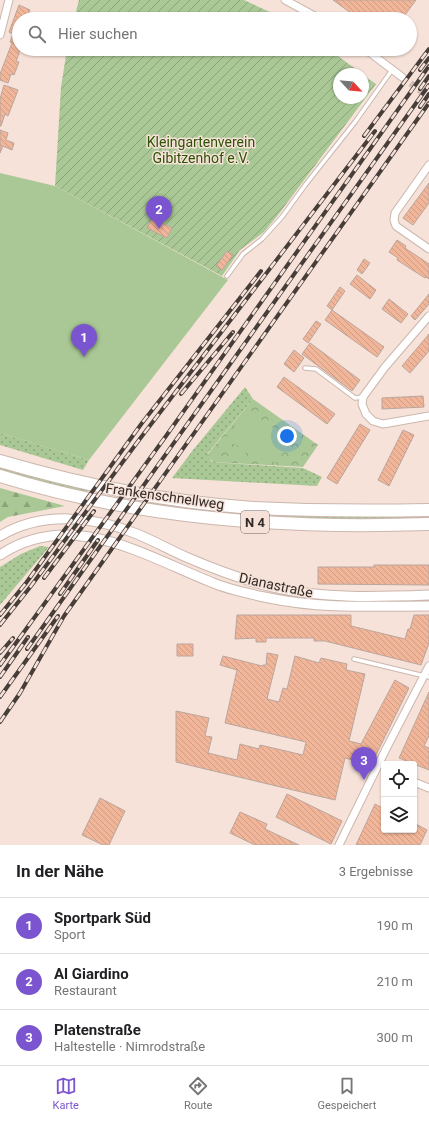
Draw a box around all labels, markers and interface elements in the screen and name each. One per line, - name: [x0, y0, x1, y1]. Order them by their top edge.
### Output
- search box: [12, 12, 417, 56]
- icon: search: [26, 23, 48, 45]
- text: Hier suchen: [58, 25, 137, 43]
- north arrow: [333, 68, 369, 104]
- park label: Kleingartenverein Gibitzenhof e.V.: [147, 134, 255, 166]
- pin: 2: [146, 196, 172, 229]
- pin: 1: [71, 324, 97, 357]
- your location: [277, 426, 297, 446]
- street label: Frankenschnellweg: [105, 480, 225, 512]
- road number: N 4: [241, 511, 269, 533]
- street label: Dianastraße: [238, 569, 314, 601]
- pin: 3: [351, 747, 377, 780]
- map controls: [381, 761, 417, 833]
- button: locate: [381, 761, 417, 797]
- button: layers: [381, 797, 417, 833]
- text: In der Nähe: [16, 861, 104, 881]
- text: 3 Ergebnisse: [339, 864, 413, 879]
- text: Sportpark Süd: [54, 909, 151, 927]
- text: 1: [25, 918, 33, 933]
- text: 190 m: [376, 918, 413, 933]
- text: Sport: [54, 927, 85, 942]
- text: Al Giardino: [54, 965, 129, 983]
- text: 2: [25, 974, 33, 989]
- text: 210 m: [376, 974, 413, 989]
- text: Restaurant: [54, 983, 117, 998]
- text: Platenstraße: [54, 1021, 141, 1039]
- text: 3: [25, 1030, 33, 1045]
- text: 300 m: [376, 1030, 413, 1045]
- text: Haltestelle · Nimrodstraße: [54, 1039, 205, 1054]
- tab: Karte: [53, 1075, 79, 1112]
- tab: Route: [184, 1075, 212, 1112]
- tab: Gespeichert: [318, 1075, 376, 1112]

